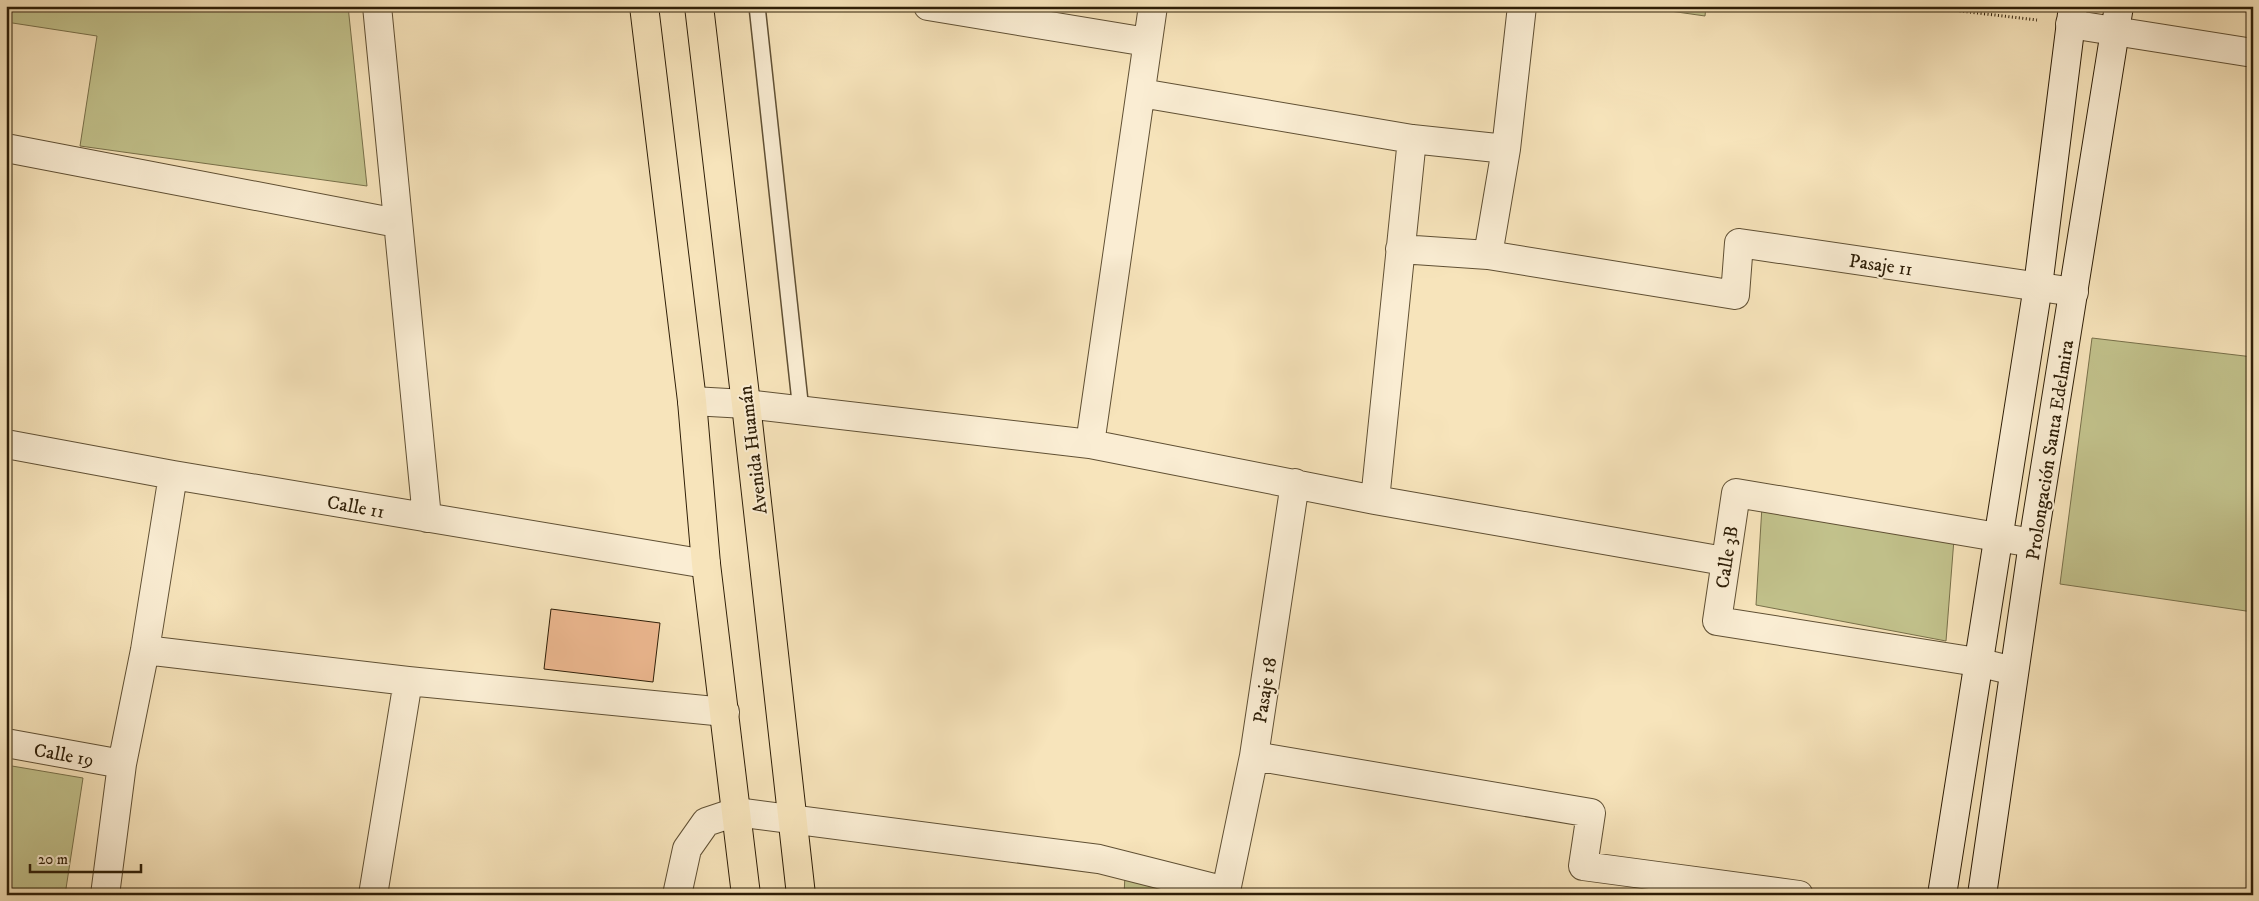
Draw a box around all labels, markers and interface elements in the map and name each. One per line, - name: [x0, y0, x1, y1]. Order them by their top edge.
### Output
- street label: Pasaje 11: [1848, 250, 1914, 281]
- street label: Prolongación Santa Edelmira: [2022, 338, 2079, 562]
- street label: Avenida Huamán: [734, 384, 773, 516]
- street label: Calle 11: [325, 491, 386, 524]
- street label: Calle 3B: [1711, 524, 1744, 590]
- street label: Pasaje 18: [1249, 656, 1282, 725]
- street label: Calle 19: [32, 739, 95, 772]
- scale bar: [30, 841, 141, 873]
- text: 20 m: [38, 850, 68, 869]

